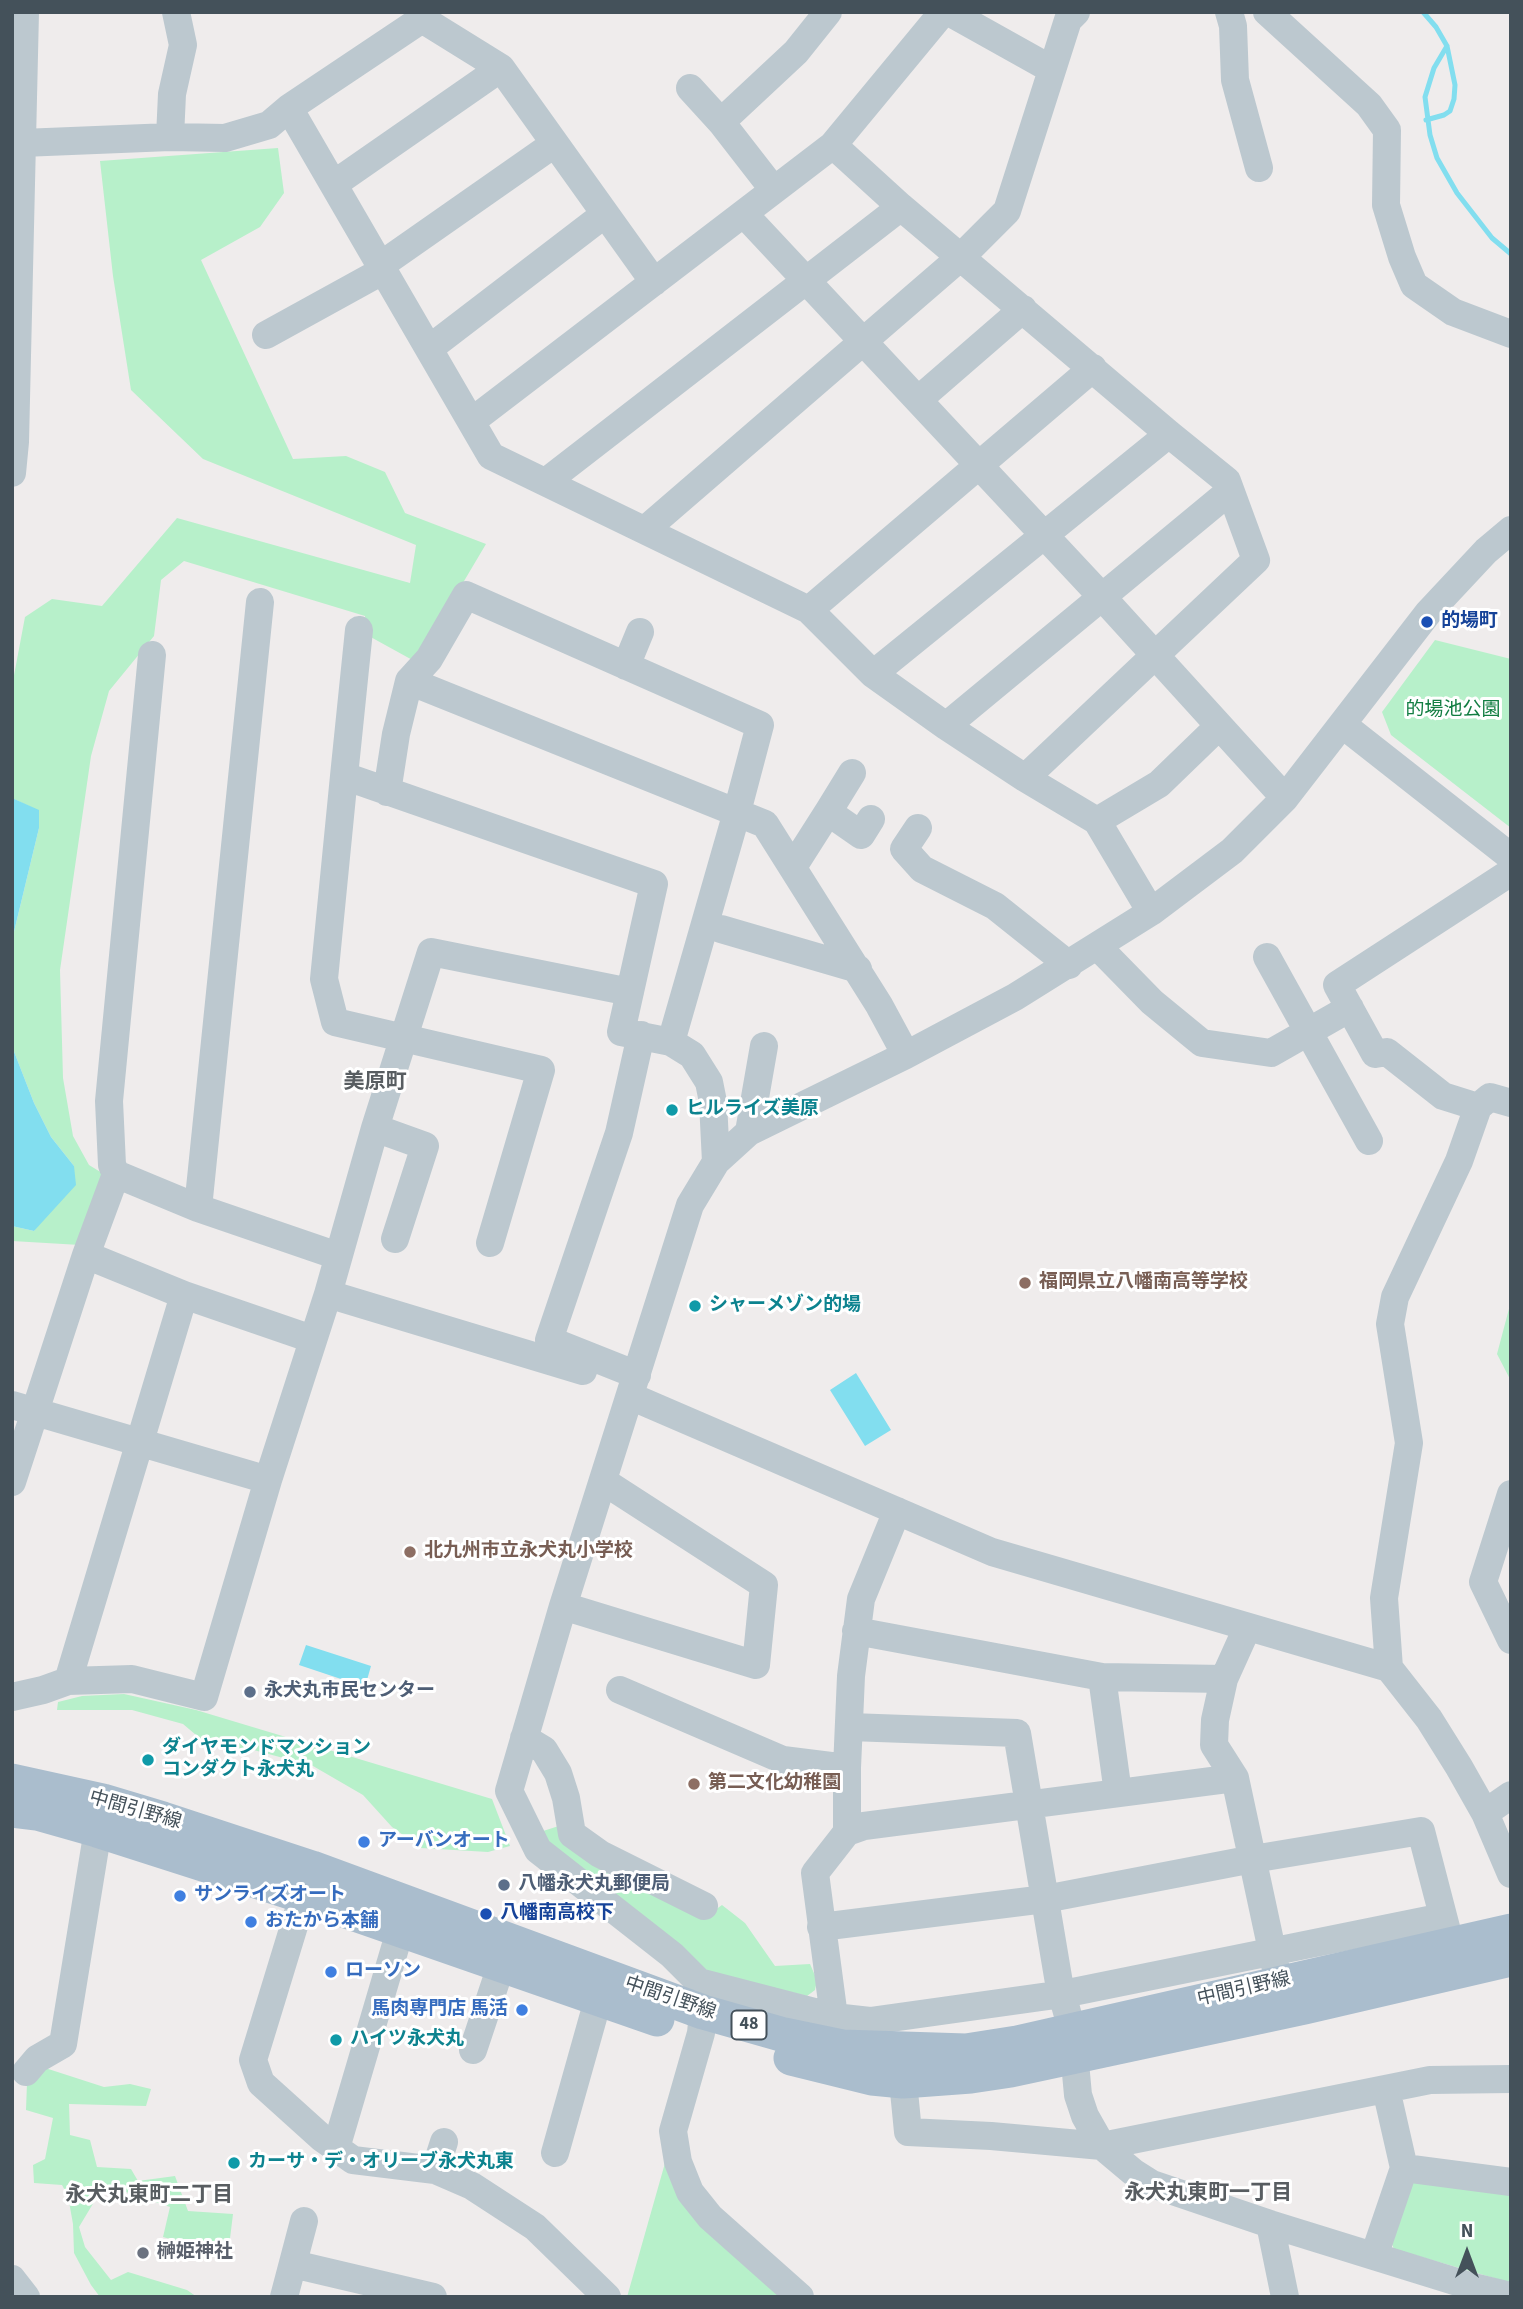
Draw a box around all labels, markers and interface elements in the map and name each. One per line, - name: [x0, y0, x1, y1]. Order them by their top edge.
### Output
- place label: 的場町: [1441, 611, 1498, 633]
- marker: 的場町: [1419, 614, 1435, 630]
- park label: 的場池公園: [1406, 700, 1500, 722]
- district label: 美原町: [344, 1070, 406, 1096]
- place label: ヒルライズ美原: [686, 1099, 819, 1121]
- marker: ヒルライズ美原: [664, 1102, 680, 1118]
- place label: 福岡県立八幡南高等学校: [1039, 1272, 1248, 1294]
- marker: 福岡県立八幡南高等学校: [1017, 1275, 1033, 1291]
- place label: シャーメゾン的場: [709, 1295, 861, 1317]
- marker: シャーメゾン的場: [687, 1298, 703, 1314]
- place label: 北九州市立永犬丸小学校: [424, 1541, 633, 1563]
- marker: 北九州市立永犬丸小学校: [402, 1544, 418, 1560]
- place label: 永犬丸市民センター: [264, 1681, 435, 1703]
- marker: 永犬丸市民センター: [242, 1684, 258, 1700]
- place label: ダイヤモンドマンション コンダクト永犬丸: [162, 1738, 371, 1782]
- marker: ダイヤモンドマンション コンダクト永犬丸: [140, 1752, 156, 1768]
- place label: 第二文化幼稚園: [708, 1773, 841, 1795]
- marker: 第二文化幼稚園: [686, 1776, 702, 1792]
- street label: 中間引野線: [86, 1787, 184, 1835]
- place label: アーバンオート: [378, 1831, 510, 1853]
- marker: アーバンオート: [356, 1834, 372, 1850]
- place label: 八幡永犬丸郵便局: [518, 1874, 670, 1896]
- marker: 八幡永犬丸郵便局: [496, 1877, 512, 1893]
- place label: サンライズオート: [194, 1885, 346, 1907]
- marker: サンライズオート: [172, 1888, 188, 1904]
- place label: 八幡南高校下: [500, 1903, 614, 1925]
- marker: 八幡南高校下: [478, 1906, 494, 1922]
- place label: おたから本舗: [265, 1911, 379, 1933]
- marker: おたから本舗: [243, 1914, 259, 1930]
- place label: ローソン: [345, 1961, 421, 1983]
- marker: ローソン: [323, 1964, 339, 1980]
- street label: 中間引野線: [1195, 1968, 1293, 2012]
- street label: 中間引野線: [621, 1973, 719, 2025]
- place label: 馬肉専門店 馬活: [371, 1999, 508, 2021]
- marker: 馬肉専門店 馬活: [514, 2002, 530, 2018]
- road number: 48: [732, 2010, 766, 2039]
- place label: ハイツ永犬丸: [350, 2029, 464, 2051]
- marker: ハイツ永犬丸: [328, 2032, 344, 2048]
- place label: カーサ・デ・オリーブ永犬丸東: [248, 2152, 514, 2174]
- marker: カーサ・デ・オリーブ永犬丸東: [226, 2155, 242, 2171]
- district label: 永犬丸東町一丁目: [1124, 2181, 1292, 2207]
- district label: 永犬丸東町二丁目: [65, 2183, 233, 2209]
- north arrow: [1432, 2218, 1502, 2288]
- text: N: [1461, 2218, 1473, 2245]
- place label: 榊姫神社: [157, 2242, 233, 2264]
- marker: 榊姫神社: [135, 2245, 151, 2261]

